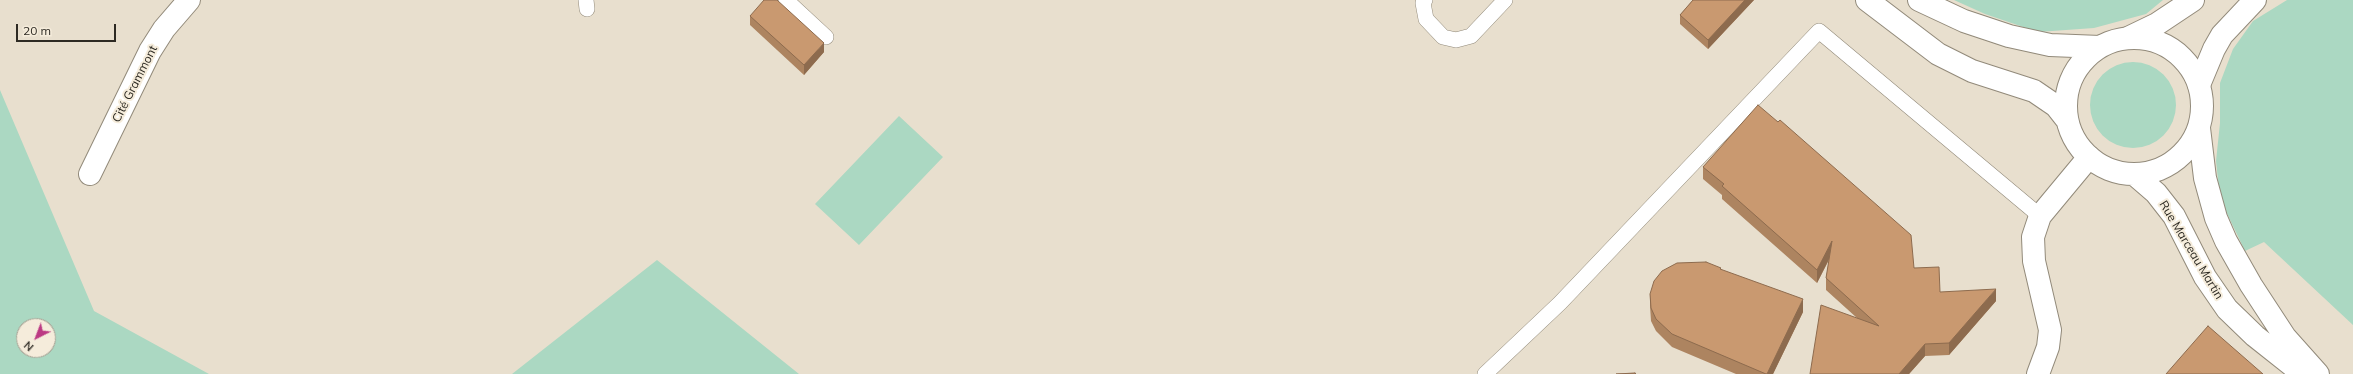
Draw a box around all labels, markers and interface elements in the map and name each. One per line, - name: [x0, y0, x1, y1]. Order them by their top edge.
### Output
- scale bar: [18, 16, 118, 42]
- text: 20 m: [23, 23, 51, 38]
- street label: Cité Grammont: [109, 43, 161, 125]
- street label: Rue Marceau Martin: [2156, 198, 2226, 302]
- north arrow: [16, 318, 56, 358]
- text: N: [21, 338, 36, 354]

